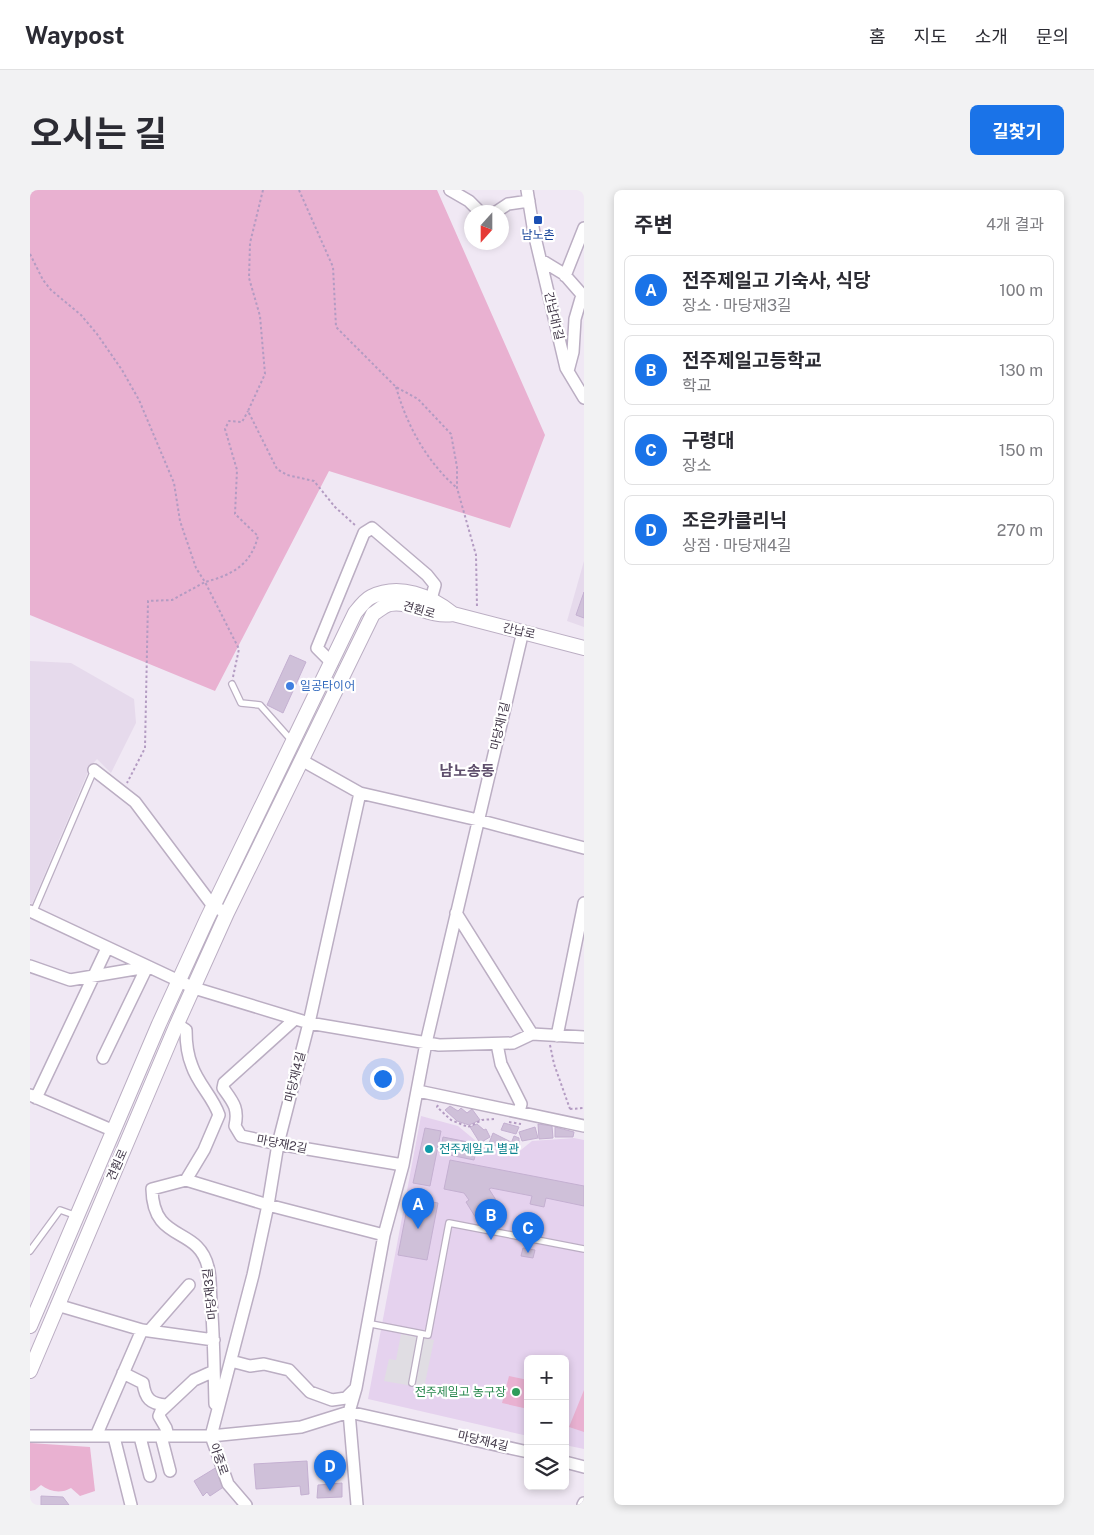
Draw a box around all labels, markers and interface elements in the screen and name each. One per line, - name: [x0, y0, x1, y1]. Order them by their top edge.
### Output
- text: Waypost: [25, 21, 125, 49]
- text: 홈: [869, 26, 886, 47]
- text: 지도: [914, 26, 947, 47]
- text: 소개: [975, 26, 1008, 47]
- text: 문의: [1036, 26, 1069, 47]
- button: 길찾기: [970, 105, 1064, 155]
- text: 오시는 길: [30, 113, 167, 154]
- north arrow: [464, 205, 509, 250]
- text: 주변: [634, 212, 673, 237]
- marker: 남노촌: [532, 214, 544, 226]
- text: 4개 결과: [986, 215, 1044, 234]
- place label: 남노촌: [521, 228, 555, 242]
- text: 전주제일고 기숙사, 식당: [682, 269, 871, 291]
- text: A: [645, 281, 657, 300]
- text: 100 m: [999, 281, 1043, 300]
- street label: 간납대1길: [542, 291, 566, 341]
- text: 장소 · 마당재3길: [682, 296, 792, 315]
- text: 전주제일고등학교: [682, 349, 822, 371]
- text: B: [646, 361, 656, 380]
- text: 130 m: [999, 361, 1043, 380]
- text: 학교: [682, 376, 711, 395]
- text: 구령대: [682, 429, 734, 451]
- text: C: [645, 441, 657, 460]
- text: 150 m: [999, 441, 1043, 460]
- text: 장소: [682, 456, 711, 475]
- text: 조은카클리닉: [682, 509, 787, 531]
- text: D: [645, 521, 657, 540]
- text: 270 m: [997, 521, 1043, 540]
- text: 상점 · 마당재4길: [682, 536, 792, 555]
- street label: 견훤로: [401, 599, 437, 621]
- street label: 간납로: [501, 620, 537, 642]
- place label: 일공타이어: [300, 679, 355, 693]
- marker: 일공타이어: [284, 680, 296, 692]
- street label: 마당재1길: [488, 701, 512, 751]
- district label: 남노송동: [439, 762, 495, 779]
- street label: 마당재4길: [282, 1050, 308, 1104]
- your location: [370, 1066, 396, 1092]
- street label: 마당재2길: [255, 1132, 309, 1156]
- place label: 전주제일고 별관: [439, 1142, 519, 1156]
- marker: 전주제일고 별관: [423, 1143, 435, 1155]
- street label: 견훤로: [104, 1147, 130, 1183]
- pin: A: [402, 1188, 434, 1229]
- pin: B: [475, 1199, 507, 1240]
- pin: C: [512, 1212, 544, 1253]
- street label: 마당재3길: [200, 1268, 220, 1320]
- map controls: [524, 1355, 569, 1490]
- button: +: [524, 1355, 569, 1400]
- place label: 전주제일고 농구장: [415, 1385, 506, 1399]
- marker: 전주제일고 농구장: [510, 1386, 522, 1398]
- button: −: [524, 1400, 569, 1445]
- street label: 마당재4길: [456, 1428, 510, 1454]
- street label: 아중로: [207, 1441, 231, 1477]
- button: layers: [524, 1445, 569, 1490]
- pin: D: [314, 1450, 346, 1491]

